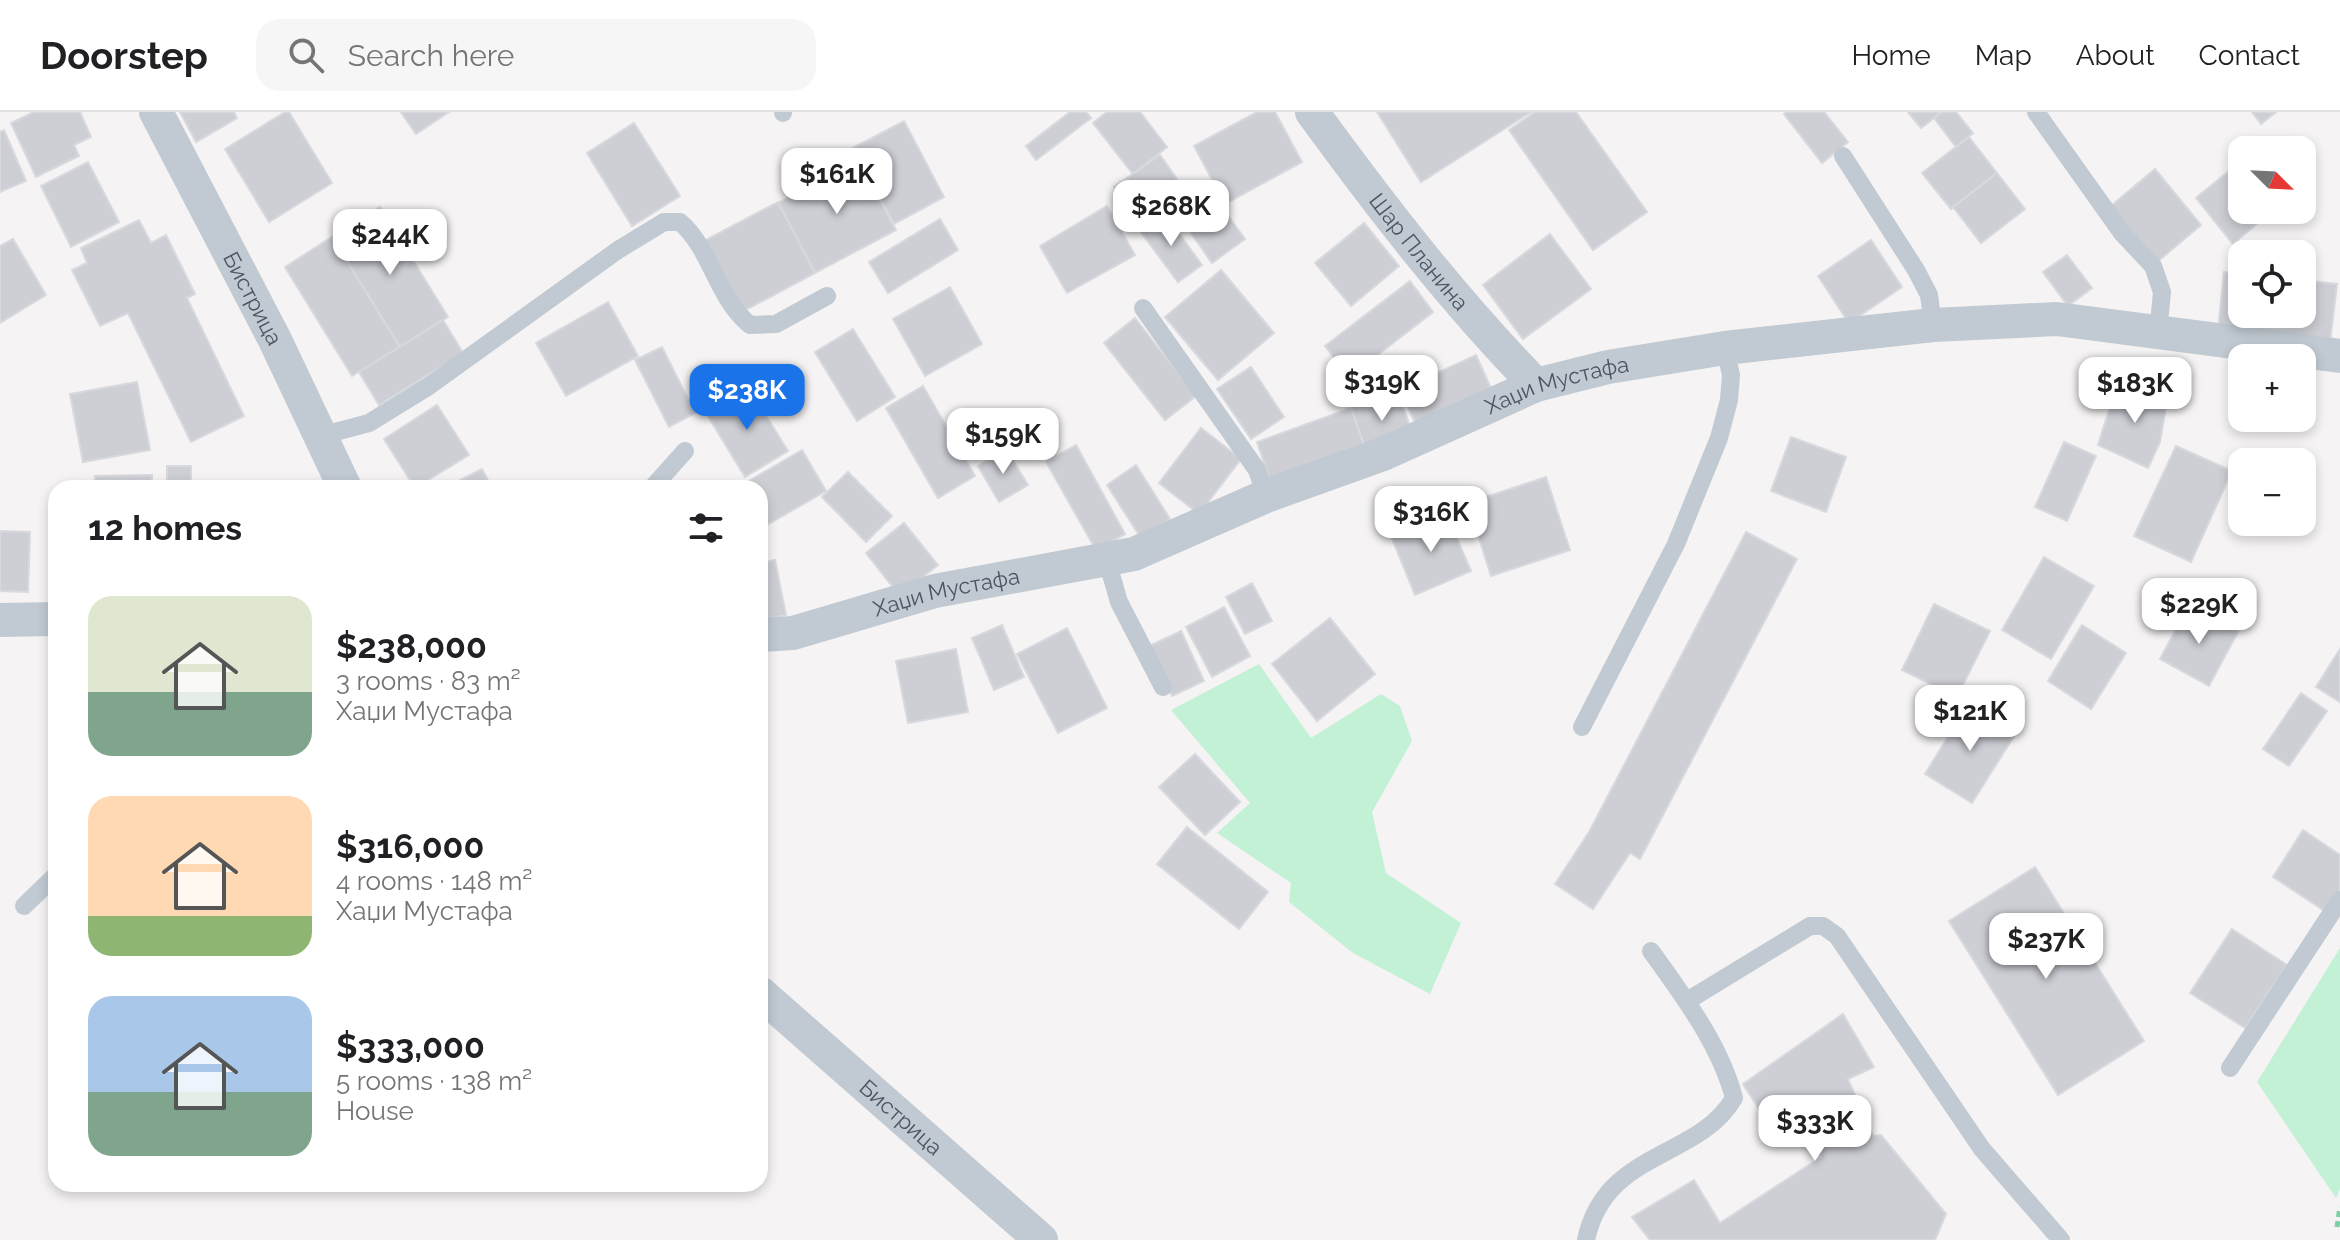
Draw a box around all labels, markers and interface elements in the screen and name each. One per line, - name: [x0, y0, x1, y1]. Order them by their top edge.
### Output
- search box: [256, 19, 816, 91]
- text: Doorstep: [40, 33, 208, 78]
- icon: search: [284, 33, 328, 77]
- text: Search here: [348, 38, 514, 73]
- text: Home: [1851, 39, 1931, 72]
- text: Map: [1975, 39, 2032, 72]
- text: About: [2076, 39, 2155, 72]
- text: Contact: [2199, 39, 2300, 72]
- north arrow: [2228, 136, 2316, 224]
- map controls: [2228, 136, 2316, 536]
- pin: $161K: [781, 148, 893, 216]
- text: $161K: [799, 159, 875, 189]
- pin: $268K: [1115, 180, 1227, 248]
- street label: Шар Планина: [1364, 188, 1474, 315]
- text: $268K: [1131, 191, 1211, 221]
- pin: $244K: [334, 209, 446, 277]
- text: $244K: [351, 220, 429, 250]
- button: locate: [2228, 240, 2316, 328]
- street label: Бистрица: [218, 247, 288, 349]
- button: +: [2228, 344, 2316, 432]
- street label: Хаџи Мустафа: [1481, 351, 1631, 419]
- pin: $319K: [1326, 355, 1438, 423]
- pin: $183K: [2079, 357, 2191, 425]
- pin: $238K: [691, 364, 803, 432]
- text: $319K: [1344, 366, 1420, 396]
- text: $183K: [2097, 368, 2173, 398]
- text: $238K: [708, 375, 786, 405]
- pin: $159K: [947, 408, 1059, 476]
- text: $159K: [965, 419, 1041, 449]
- button: −: [2228, 448, 2316, 536]
- pin: $316K: [1375, 486, 1487, 554]
- text: $316K: [1393, 497, 1469, 527]
- icon: filters: [684, 506, 728, 550]
- text: 12 homes: [88, 508, 242, 548]
- street label: Хаџи Мустафа: [870, 563, 1022, 622]
- pin: $229K: [2143, 578, 2255, 646]
- text: $229K: [2160, 589, 2238, 619]
- text: $238,000: [336, 626, 487, 666]
- icon: home: [152, 628, 248, 724]
- text: 3 rooms · 83 m²: [336, 666, 521, 696]
- pin: $121K: [1914, 685, 2026, 753]
- text: Хаџи Мустафа: [336, 696, 513, 726]
- text: $121K: [1933, 696, 2007, 726]
- text: $316,000: [336, 826, 484, 866]
- icon: home: [152, 828, 248, 924]
- text: 4 rooms · 148 m²: [336, 866, 532, 896]
- text: Хаџи Мустафа: [336, 896, 513, 926]
- pin: $237K: [1990, 913, 2102, 981]
- text: $237K: [2007, 924, 2085, 954]
- text: $333,000: [336, 1026, 485, 1066]
- icon: home: [152, 1028, 248, 1124]
- text: 5 rooms · 138 m²: [336, 1066, 532, 1096]
- street label: Бистрица: [855, 1074, 948, 1160]
- pin: $333K: [1759, 1095, 1871, 1163]
- text: House: [336, 1096, 414, 1126]
- text: $333K: [1776, 1106, 1854, 1136]

